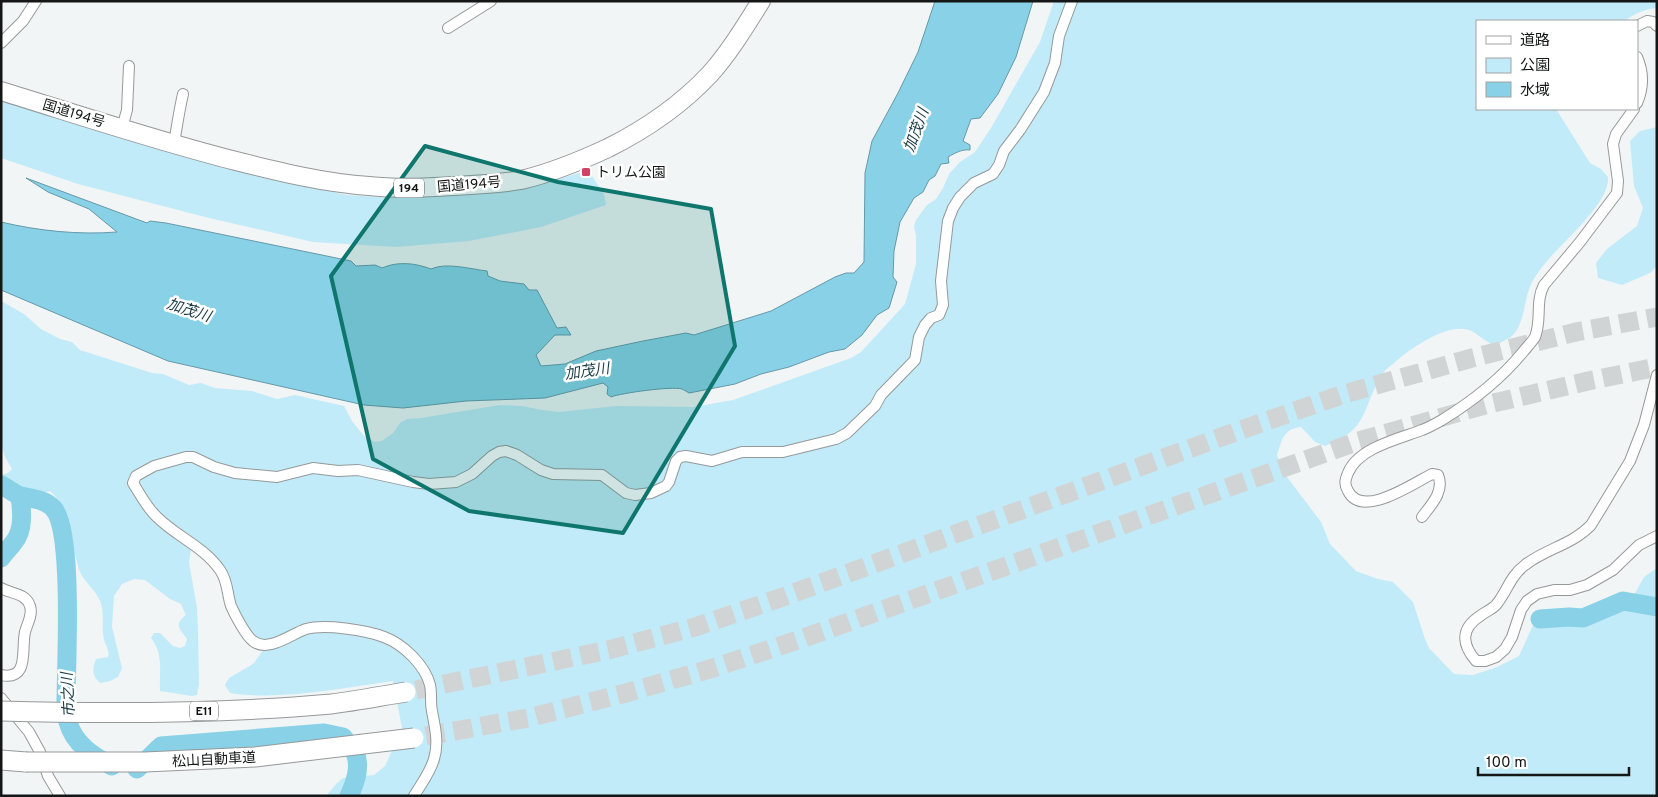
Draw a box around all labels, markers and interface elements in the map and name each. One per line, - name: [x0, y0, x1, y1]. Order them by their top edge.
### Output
- legend: [1476, 20, 1638, 110]
- text: 道路: [1520, 32, 1550, 51]
- text: 公園: [1520, 57, 1550, 76]
- text: 水域: [1520, 82, 1550, 101]
- street label: 国道194号: [40, 97, 107, 132]
- water label: 加茂川: [901, 104, 935, 155]
- place label: トリム公園: [596, 165, 666, 182]
- marker: トリム公園: [580, 166, 592, 178]
- street label: 国道194号: [436, 174, 502, 197]
- road number: 194: [394, 178, 424, 198]
- water label: 加茂川: [164, 295, 215, 328]
- water label: 加茂川: [564, 360, 613, 385]
- water label: 市之川: [59, 670, 80, 718]
- road number: E11: [190, 701, 218, 720]
- scale bar: [1478, 744, 1629, 776]
- street label: 松山自動車道: [172, 750, 256, 771]
- text: 100 m: [1486, 754, 1527, 773]

